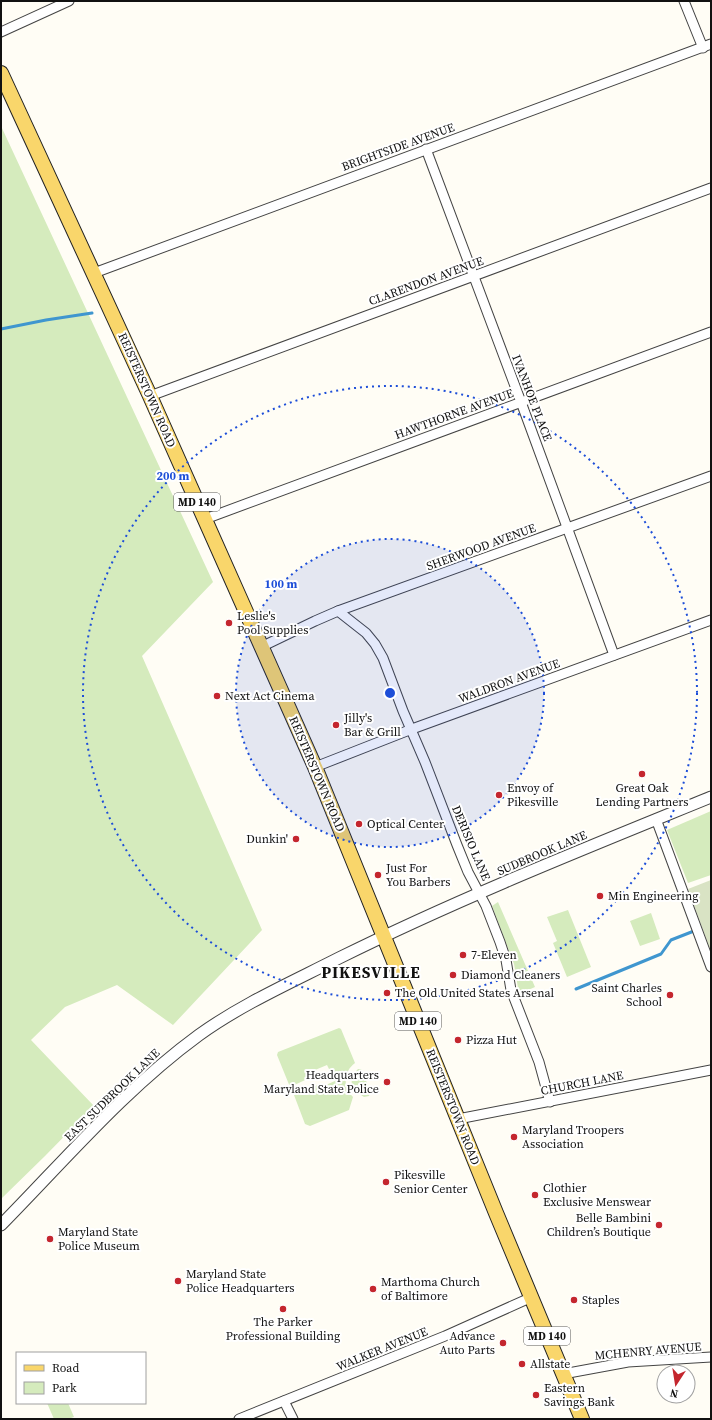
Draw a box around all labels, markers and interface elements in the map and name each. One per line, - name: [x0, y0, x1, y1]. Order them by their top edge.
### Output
- street label: BRIGHTSIDE AVENUE: [339, 119, 457, 175]
- street label: CLARENDON AVENUE: [366, 253, 486, 309]
- street label: REISTERSTOWN ROAD: [114, 330, 180, 450]
- street label: IVANHOE PLACE: [508, 352, 556, 444]
- street label: HAWTHORNE AVENUE: [392, 385, 516, 443]
- text: 200 m: [157, 468, 190, 484]
- road number: MD 140: [174, 493, 220, 511]
- street label: SHERWOOD AVENUE: [424, 520, 538, 574]
- text: 100 m: [265, 576, 298, 592]
- place label: Leslie's Pool Supplies: [237, 608, 308, 638]
- marker: Leslie's Pool Supplies: [224, 618, 234, 628]
- street label: WALDRON AVENUE: [456, 655, 562, 707]
- centre of rings: [383, 686, 397, 700]
- place label: Next Act Cinema: [225, 688, 315, 704]
- marker: Next Act Cinema: [212, 691, 222, 701]
- place label: Jilly's Bar & Grill: [343, 710, 401, 740]
- street label: REISTERSTOWN ROAD: [285, 714, 349, 834]
- marker: Jilly's Bar & Grill: [331, 720, 341, 730]
- marker: Great Oak Lending Partners: [637, 769, 647, 779]
- place label: Envoy of Pikesville: [507, 780, 558, 810]
- place label: Great Oak Lending Partners: [595, 780, 689, 810]
- marker: Envoy of Pikesville: [494, 790, 504, 800]
- street label: DERISIO LANE: [448, 803, 494, 883]
- place label: Optical Center: [367, 816, 444, 832]
- marker: Optical Center: [354, 819, 364, 829]
- street label: SUDBROOK LANE: [495, 827, 589, 879]
- place label: Dunkin': [246, 831, 288, 847]
- marker: Dunkin': [291, 834, 301, 844]
- place label: Just For You Barbers: [385, 860, 451, 890]
- marker: Just For You Barbers: [373, 870, 383, 880]
- place label: Min Engineering: [608, 888, 698, 904]
- marker: Min Engineering: [595, 891, 605, 901]
- place label: 7-Eleven: [471, 947, 517, 963]
- marker: 7-Eleven: [458, 950, 468, 960]
- district label: PIKESVILLE: [321, 961, 421, 983]
- place label: Diamond Cleaners: [461, 967, 560, 983]
- marker: Diamond Cleaners: [448, 970, 458, 980]
- place label: Saint Charles School: [592, 980, 662, 1010]
- place label: The Old United States Arsenal: [395, 985, 555, 1001]
- marker: The Old United States Arsenal: [382, 988, 392, 998]
- marker: Saint Charles School: [665, 990, 675, 1000]
- road number: MD 140: [395, 1012, 441, 1030]
- place label: Pizza Hut: [466, 1032, 517, 1048]
- marker: Pizza Hut: [453, 1035, 463, 1045]
- street label: EAST SUDBROOK LANE: [61, 1045, 163, 1145]
- street label: REISTERSTOWN ROAD: [422, 1046, 484, 1168]
- place label: Headquarters Maryland State Police: [264, 1067, 379, 1097]
- street label: CHURCH LANE: [539, 1067, 625, 1099]
- marker: Headquarters Maryland State Police: [382, 1077, 392, 1087]
- place label: Maryland Troopers Association: [522, 1122, 624, 1152]
- marker: Maryland Troopers Association: [509, 1132, 519, 1142]
- place label: Pikesville Senior Center: [394, 1167, 468, 1197]
- marker: Pikesville Senior Center: [381, 1177, 391, 1187]
- place label: Clothier Exclusive Menswear: [543, 1180, 651, 1210]
- marker: Clothier Exclusive Menswear: [530, 1190, 540, 1200]
- place label: Belle Bambini Children’s Boutique: [547, 1210, 651, 1240]
- marker: Belle Bambini Children’s Boutique: [654, 1220, 664, 1230]
- place label: Maryland State Police Museum: [58, 1224, 140, 1254]
- marker: Maryland State Police Museum: [45, 1234, 55, 1244]
- place label: Maryland State Police Headquarters: [186, 1266, 295, 1296]
- place label: Marthoma Church of Baltimore: [381, 1274, 480, 1304]
- marker: Maryland State Police Headquarters: [173, 1276, 183, 1286]
- marker: Marthoma Church of Baltimore: [368, 1284, 378, 1294]
- place label: Staples: [582, 1292, 620, 1308]
- marker: Staples: [569, 1295, 579, 1305]
- marker: The Parker Professional Building: [278, 1304, 288, 1314]
- place label: The Parker Professional Building: [226, 1314, 340, 1344]
- street label: WALKER AVENUE: [334, 1323, 430, 1375]
- road number: MD 140: [524, 1327, 570, 1345]
- place label: Advance Auto Parts: [439, 1328, 495, 1358]
- marker: Advance Auto Parts: [498, 1338, 508, 1348]
- street label: MCHENRY AVENUE: [594, 1338, 702, 1364]
- legend: [16, 1352, 146, 1404]
- place label: Allstate: [530, 1356, 570, 1372]
- marker: Allstate: [517, 1359, 527, 1369]
- text: Road: [52, 1360, 79, 1376]
- north arrow: [656, 1364, 696, 1404]
- text: Park: [52, 1380, 77, 1396]
- place label: Eastern Savings Bank: [544, 1380, 615, 1410]
- text: N: [669, 1385, 680, 1401]
- marker: Eastern Savings Bank: [531, 1390, 541, 1400]

